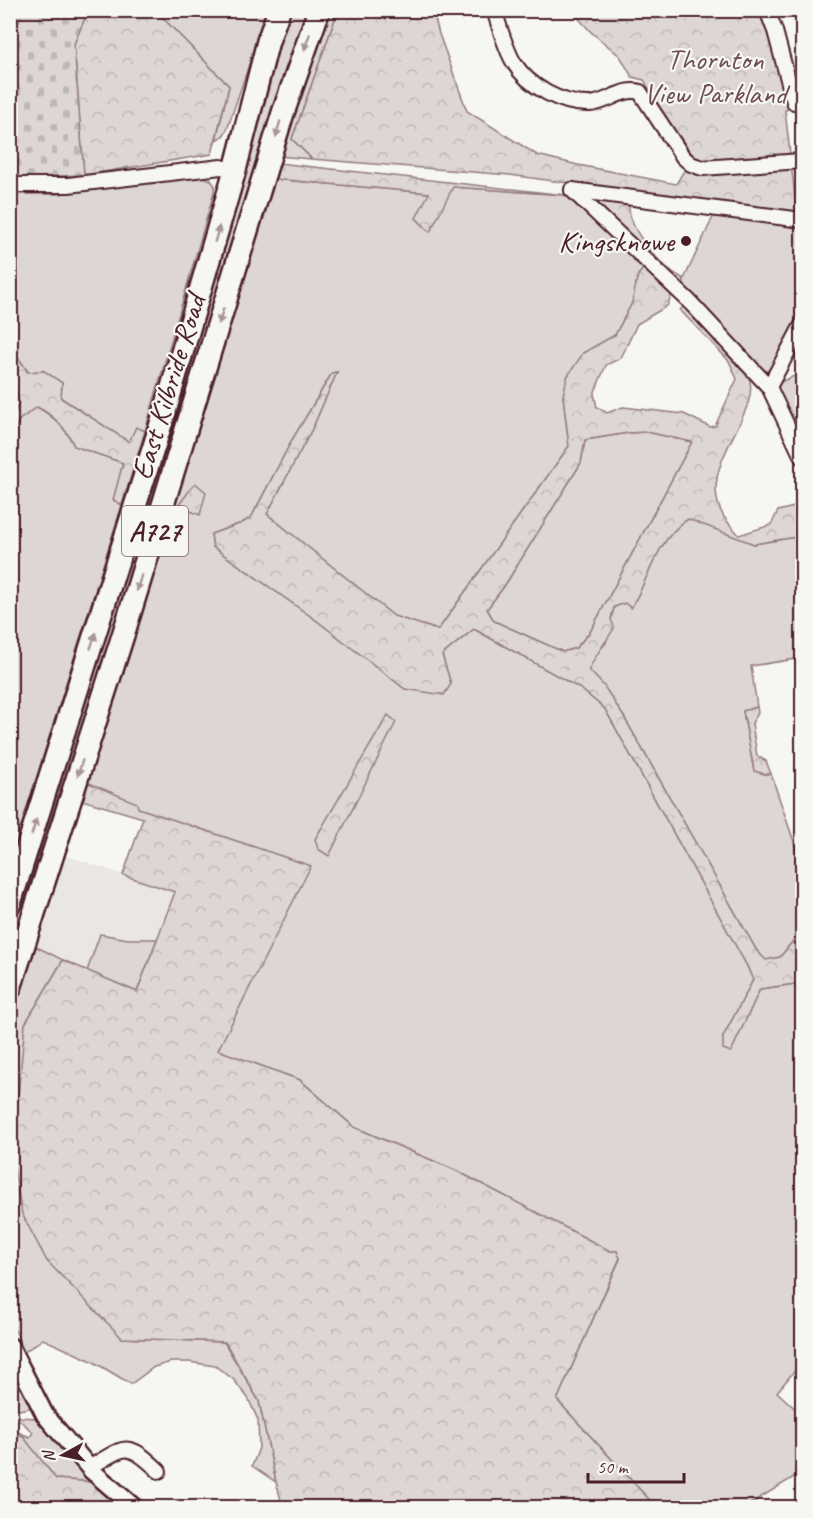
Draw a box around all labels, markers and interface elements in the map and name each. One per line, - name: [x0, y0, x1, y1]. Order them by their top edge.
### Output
- one-way arrow: [301, 33, 311, 51]
- park label: Thornton View Parkland: [643, 40, 791, 112]
- one-way arrow: [273, 121, 282, 139]
- place label: Kingsknowe: [558, 222, 676, 260]
- one-way arrow: [213, 225, 222, 243]
- marker: Kingsknowe: [679, 234, 693, 248]
- street label: East Kilbride Road: [122, 286, 215, 484]
- one-way arrow: [216, 307, 225, 325]
- road number: A727: [122, 506, 188, 556]
- one-way arrow: [134, 574, 143, 592]
- one-way arrow: [89, 632, 98, 650]
- one-way arrow: [75, 759, 84, 777]
- one-way arrow: [30, 818, 40, 836]
- north arrow: [33, 1425, 93, 1485]
- scale bar: [588, 1446, 684, 1484]
- text: N: [38, 1448, 60, 1463]
- text: 50 m: [597, 1456, 630, 1478]

